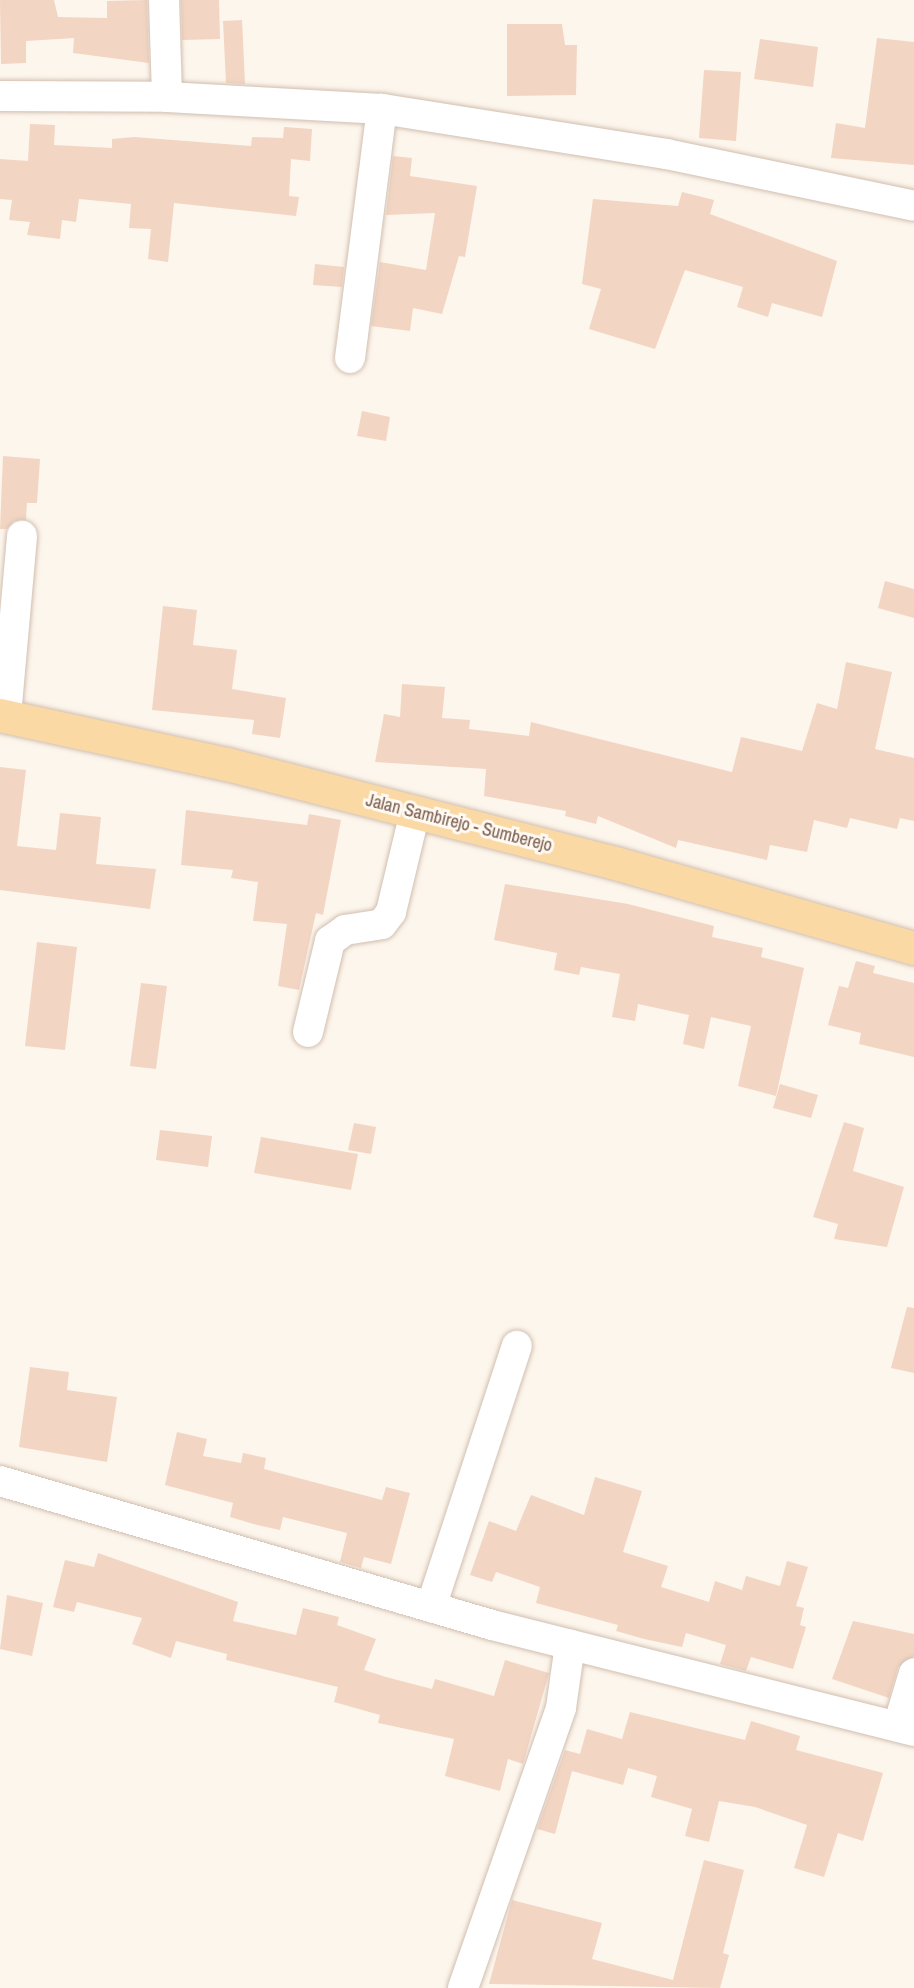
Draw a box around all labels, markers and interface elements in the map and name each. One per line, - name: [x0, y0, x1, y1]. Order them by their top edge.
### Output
- street label: Jalan Sambirejo - Sumberejo: [364, 789, 554, 857]

